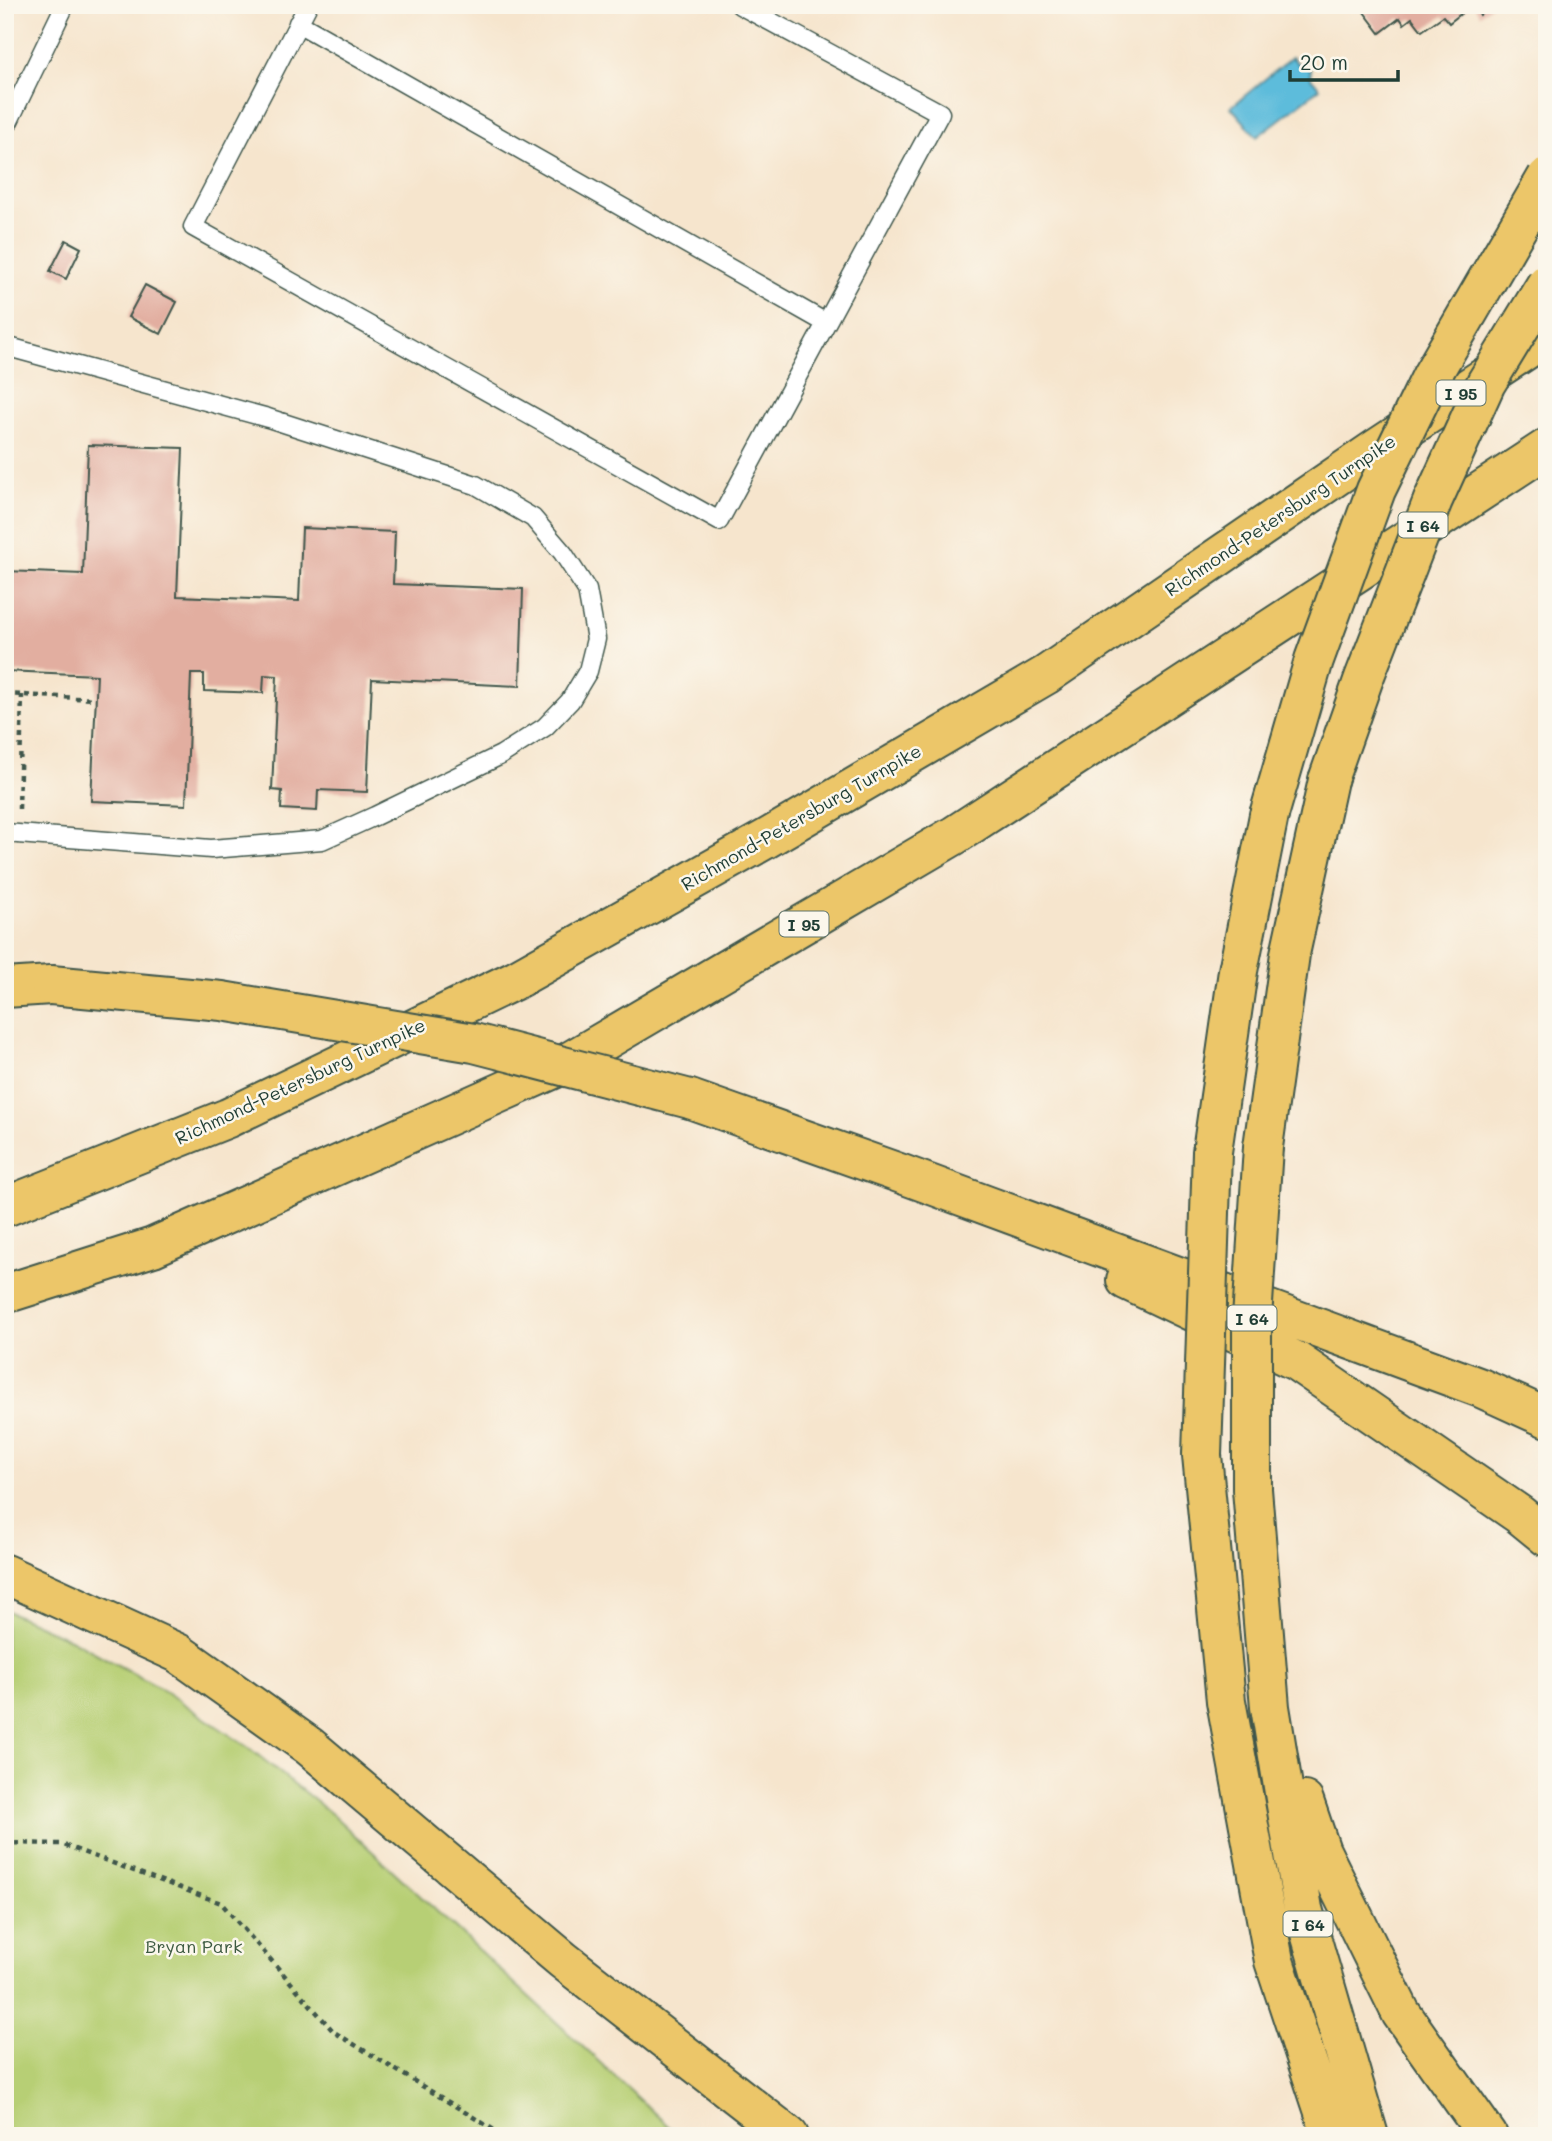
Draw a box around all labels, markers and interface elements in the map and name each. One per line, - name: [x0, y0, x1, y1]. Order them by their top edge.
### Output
- scale bar: [1290, 38, 1398, 82]
- text: 20 m: [1300, 48, 1348, 75]
- road number: I 95: [1436, 380, 1486, 406]
- street label: Richmond-Petersburg Turnpike: [1160, 429, 1400, 601]
- road number: I 64: [1398, 512, 1448, 538]
- street label: Richmond-Petersburg Turnpike: [677, 738, 925, 896]
- road number: I 95: [780, 912, 828, 936]
- street label: Richmond-Petersburg Turnpike: [171, 1012, 429, 1150]
- road number: I 64: [1228, 1306, 1276, 1330]
- road number: I 64: [1284, 1912, 1332, 1936]
- park label: Bryan Park: [145, 1934, 243, 1958]

